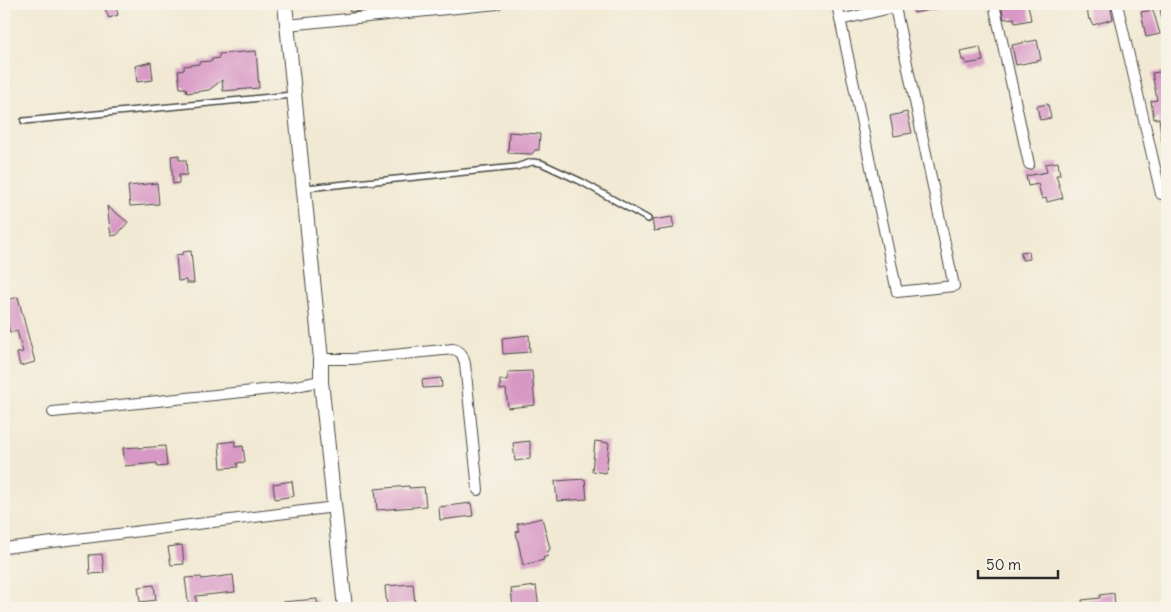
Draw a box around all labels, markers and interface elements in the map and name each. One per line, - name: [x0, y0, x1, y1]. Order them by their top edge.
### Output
- scale bar: [978, 547, 1058, 579]
- text: 50 m: [986, 555, 1021, 574]

